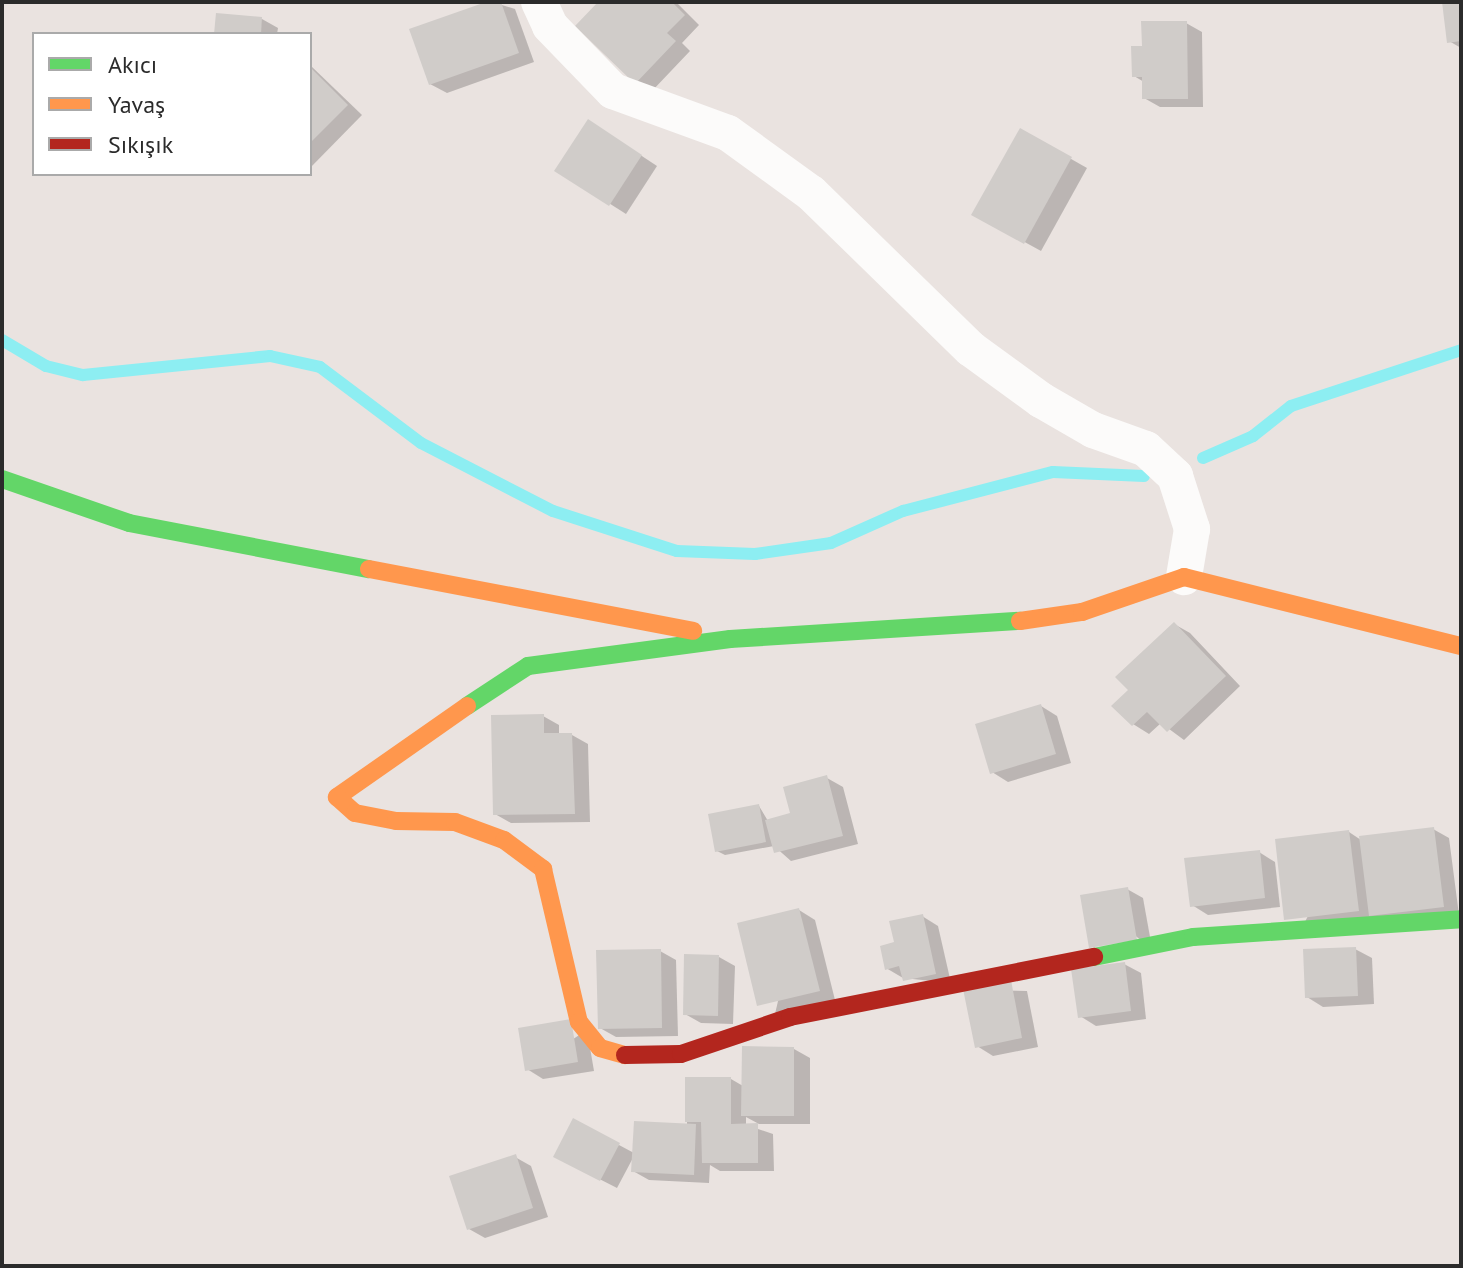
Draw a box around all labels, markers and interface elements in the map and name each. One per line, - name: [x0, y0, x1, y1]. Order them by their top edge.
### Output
- legend: [32, 32, 312, 176]
- text: Akıcı: [108, 49, 157, 80]
- text: Yavaş: [108, 89, 165, 120]
- text: Sıkışık: [108, 129, 173, 160]

